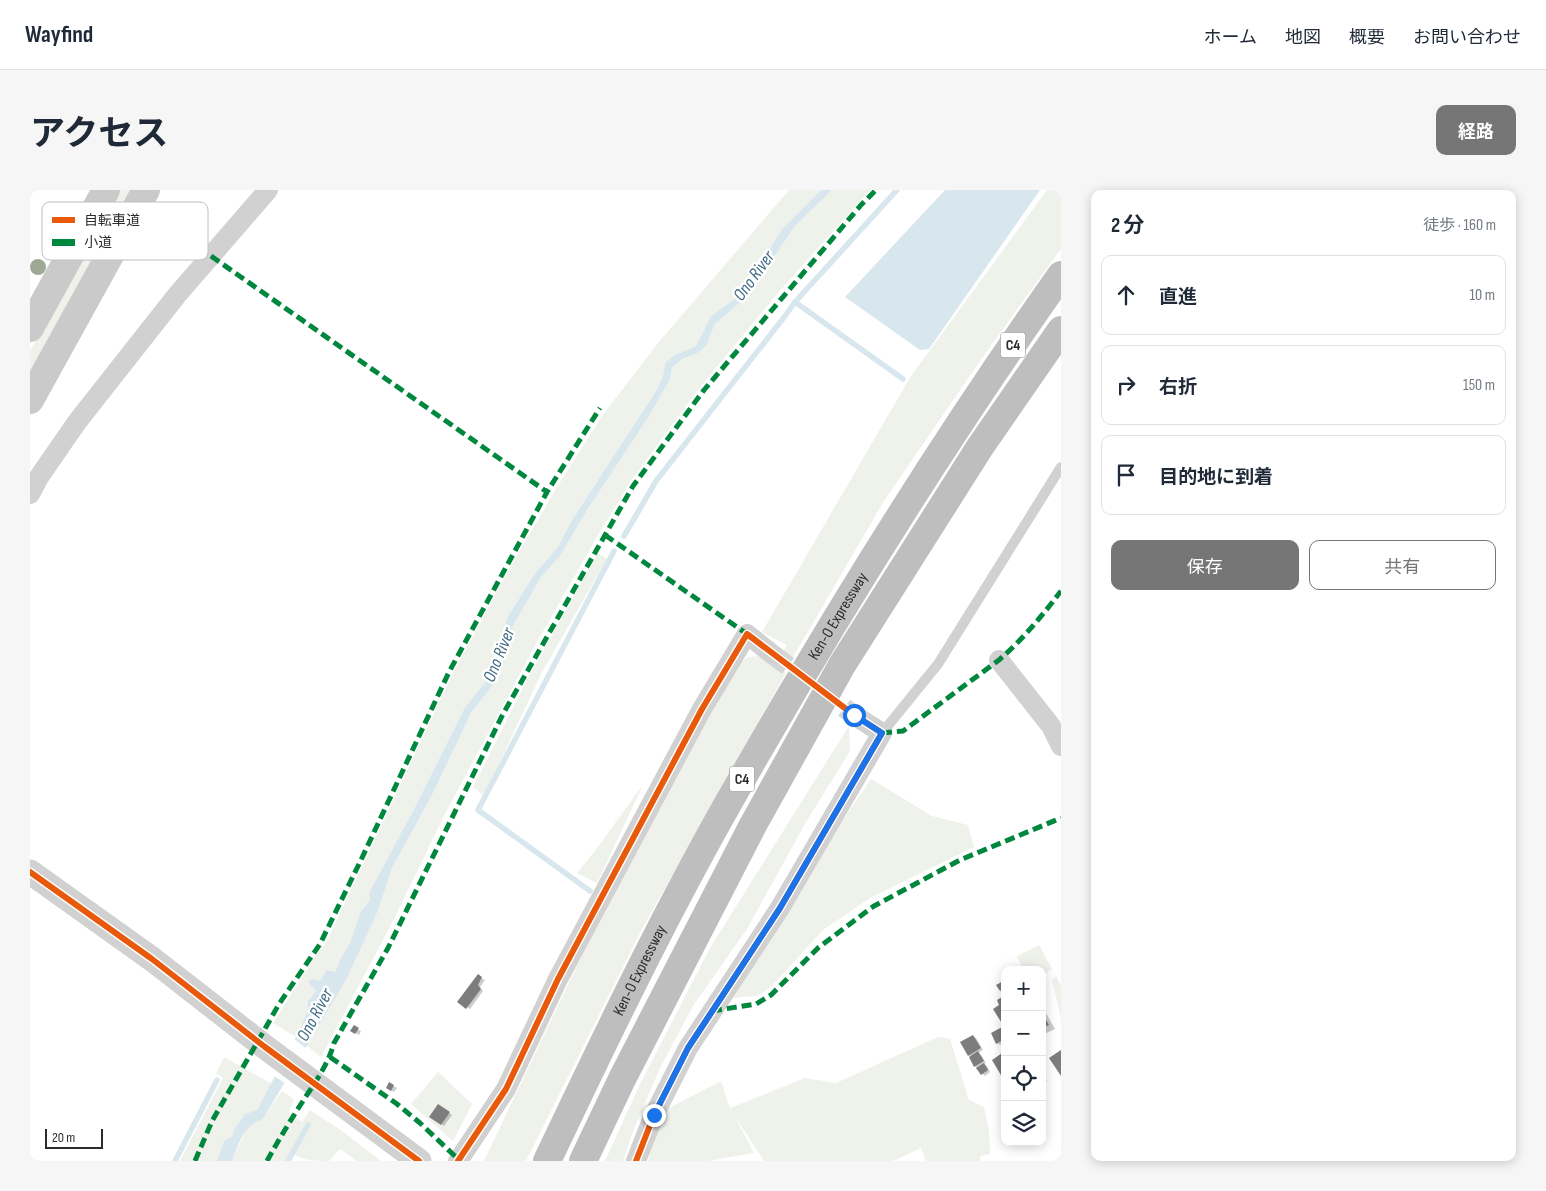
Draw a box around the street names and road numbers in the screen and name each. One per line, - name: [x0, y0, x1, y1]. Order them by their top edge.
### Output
- road number: C4: [1000, 332, 1026, 358]
- street label: Ken-O Expressway: [804, 569, 872, 663]
- road number: C4: [730, 766, 754, 792]
- street label: Ken-O Expressway: [609, 922, 670, 1019]

